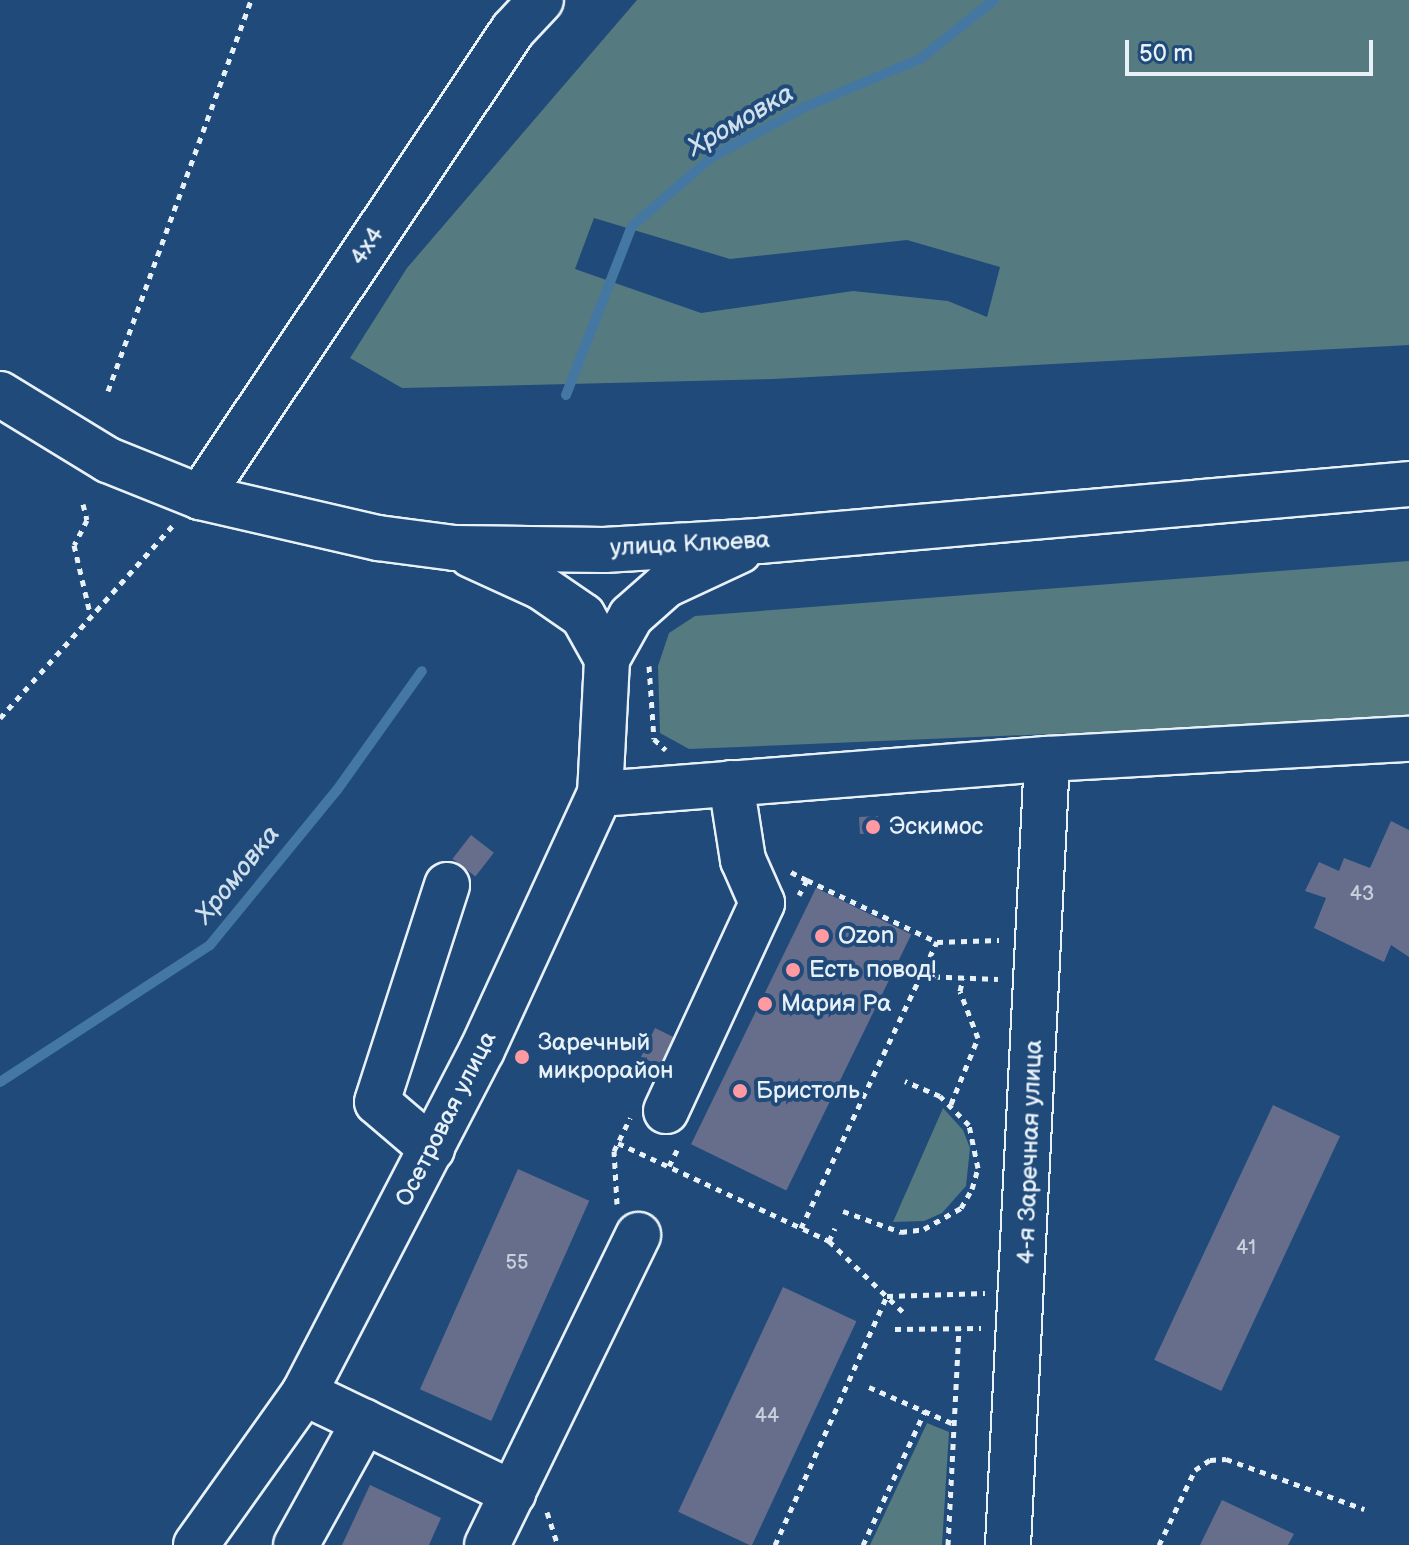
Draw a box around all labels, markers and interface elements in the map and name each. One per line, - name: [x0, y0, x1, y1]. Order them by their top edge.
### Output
- scale bar: [1129, 24, 1377, 74]
- text: 50 m: [1139, 39, 1193, 68]
- water label: Хромовка: [682, 78, 800, 164]
- street label: 4x4: [344, 221, 390, 271]
- street label: улица Клюева: [609, 525, 771, 563]
- place label: Эскимос: [889, 813, 983, 841]
- marker: Эскимос: [864, 818, 882, 836]
- water label: Хромовка: [189, 820, 287, 930]
- house number: 43: [1350, 882, 1374, 906]
- place label: Ozon: [838, 922, 894, 950]
- marker: Ozon: [813, 927, 831, 945]
- place label: Есть повод!: [809, 956, 936, 984]
- marker: Есть повод!: [784, 961, 802, 979]
- place label: Мария Ра: [781, 990, 891, 1018]
- marker: Мария Ра: [756, 995, 774, 1013]
- street label: Осетровая улица: [389, 1027, 503, 1211]
- place label: Заречный микрорайон: [538, 1029, 674, 1085]
- street label: 4-я Заречная улица: [1012, 1039, 1048, 1265]
- marker: Заречный микрорайон: [513, 1048, 531, 1066]
- place label: Бристоль: [756, 1077, 860, 1105]
- marker: Бристоль: [731, 1082, 749, 1100]
- house number: 41: [1236, 1236, 1256, 1260]
- house number: 55: [506, 1251, 528, 1275]
- house number: 44: [755, 1404, 779, 1428]

